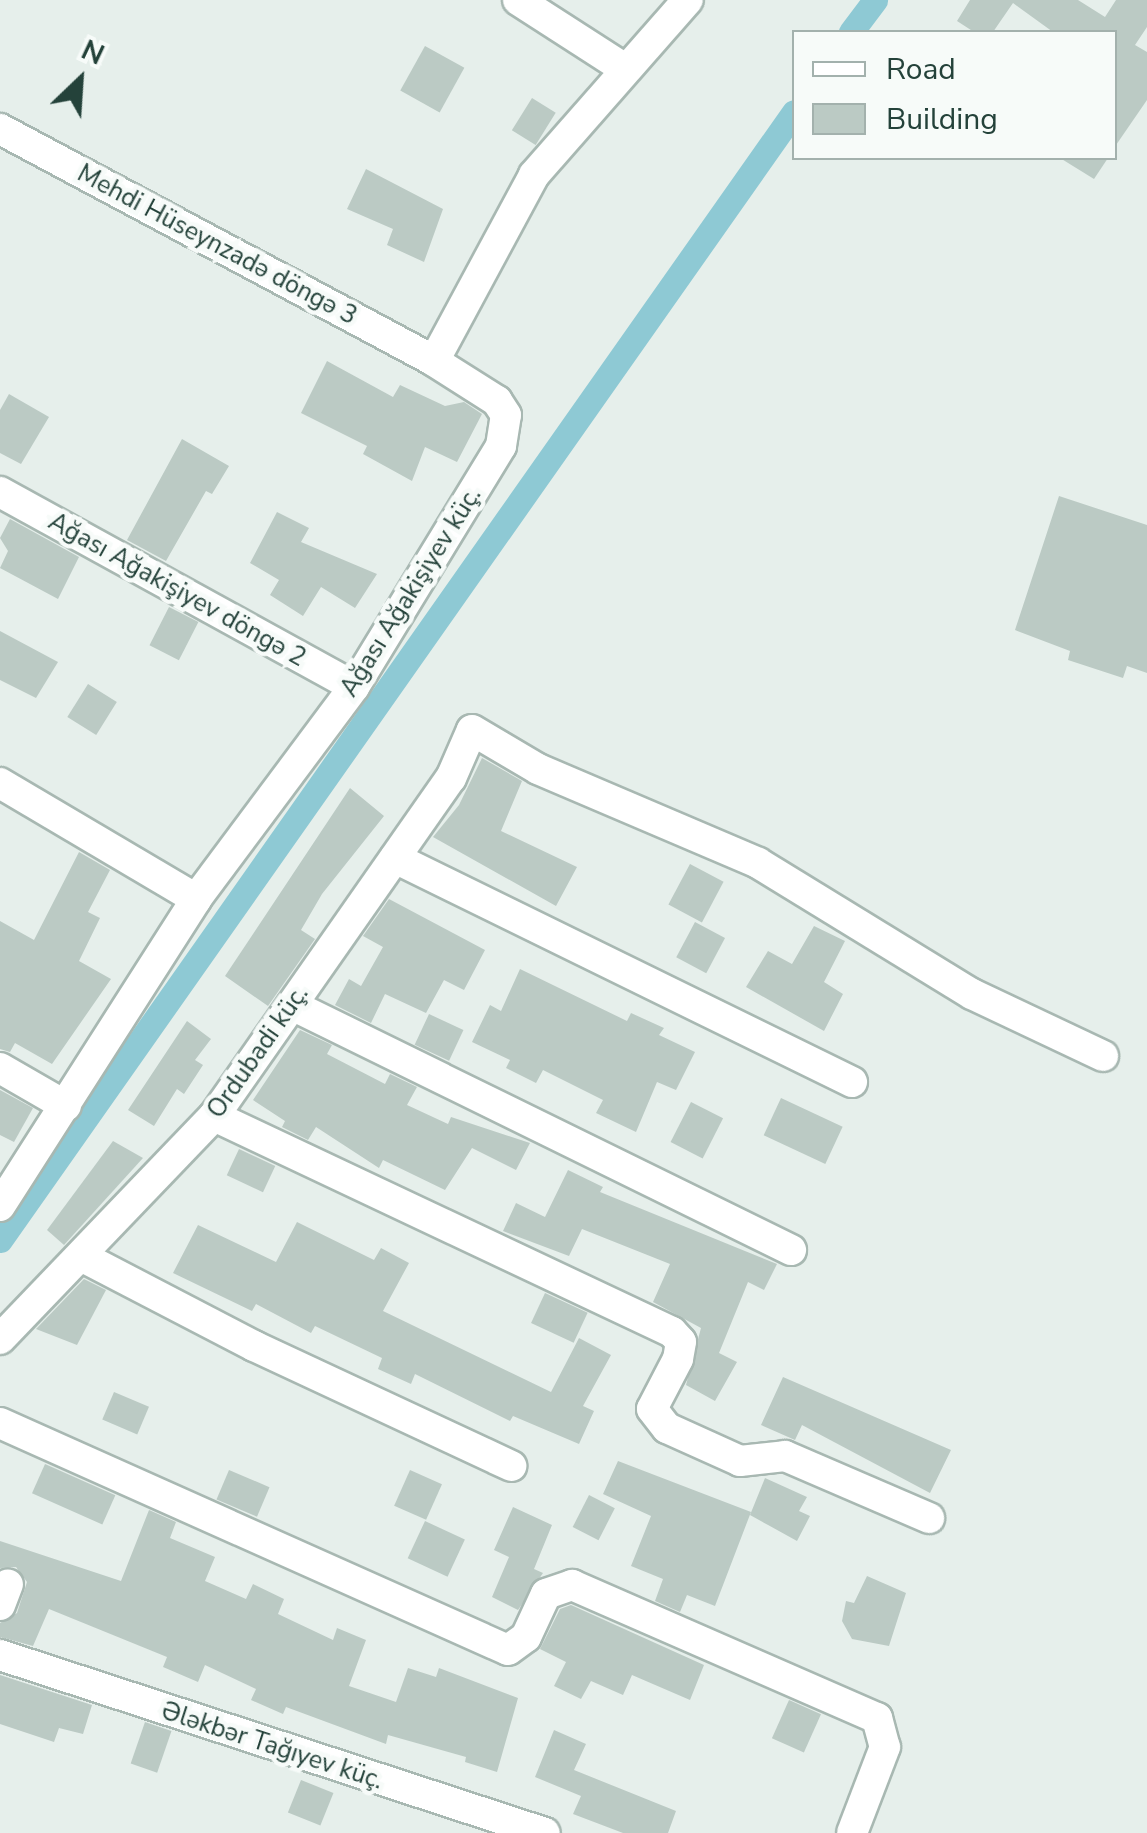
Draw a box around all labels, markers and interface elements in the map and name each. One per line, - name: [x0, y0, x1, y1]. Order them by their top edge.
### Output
- north arrow: [30, 30, 130, 130]
- legend: [792, 30, 1117, 160]
- text: N: [75, 31, 110, 74]
- text: Road: [886, 49, 956, 90]
- text: Building: [886, 99, 998, 140]
- street label: Mehdi Hüseynzadə döngə 3: [72, 159, 362, 331]
- street label: Ağası Ağakişiyev küç.: [334, 482, 488, 702]
- street label: Ağası Ağakişiyev döngə 2: [43, 507, 311, 673]
- street label: Ordubadi küç.: [201, 980, 315, 1124]
- street label: Ələkbər Tağıyev küç.: [157, 1696, 387, 1796]

